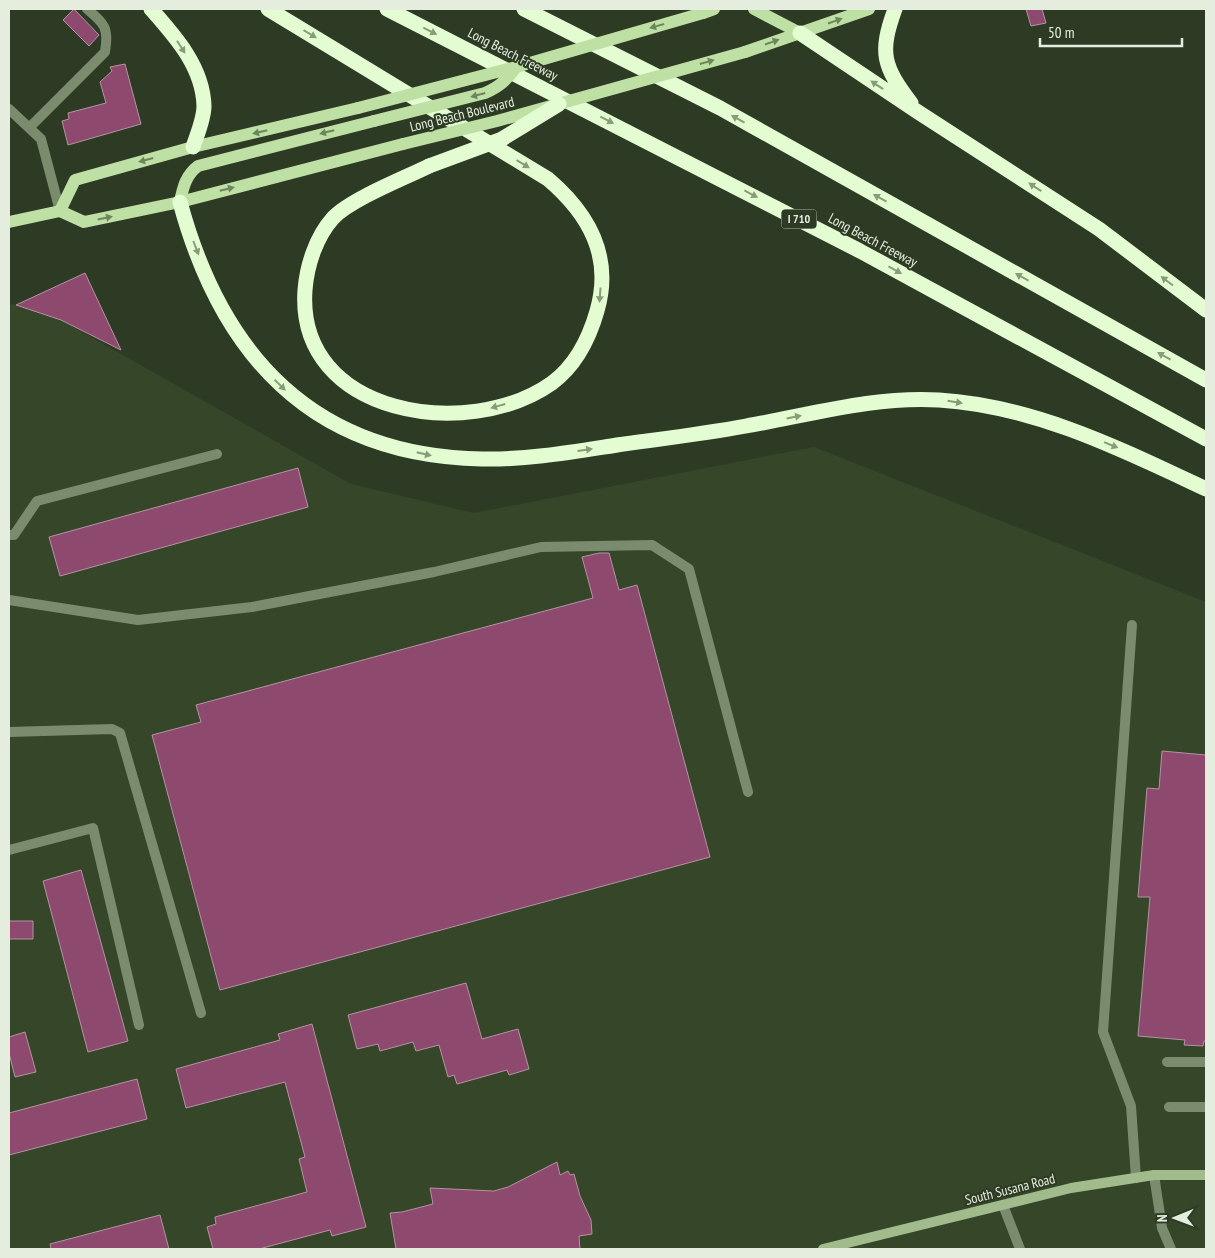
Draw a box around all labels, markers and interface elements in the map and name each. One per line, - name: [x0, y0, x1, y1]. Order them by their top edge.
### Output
- scale bar: [1040, 15, 1182, 47]
- one-way arrow: [827, 17, 842, 24]
- one-way arrow: [649, 23, 664, 31]
- text: 50 m: [1048, 23, 1074, 42]
- street label: Long Beach Freeway: [465, 24, 562, 85]
- one-way arrow: [423, 27, 438, 35]
- one-way arrow: [303, 30, 316, 39]
- one-way arrow: [765, 38, 780, 45]
- one-way arrow: [176, 40, 186, 53]
- one-way arrow: [700, 58, 715, 66]
- one-way arrow: [870, 80, 884, 90]
- one-way arrow: [471, 91, 486, 99]
- street label: Long Beach Boulevard: [408, 92, 516, 136]
- one-way arrow: [731, 114, 745, 123]
- one-way arrow: [599, 116, 614, 124]
- one-way arrow: [252, 128, 267, 136]
- one-way arrow: [319, 128, 334, 136]
- one-way arrow: [139, 157, 154, 165]
- one-way arrow: [517, 160, 530, 169]
- one-way arrow: [1028, 183, 1041, 192]
- one-way arrow: [220, 185, 235, 193]
- one-way arrow: [744, 190, 759, 198]
- one-way arrow: [873, 193, 886, 202]
- street label: Long Beach Freeway: [825, 209, 921, 271]
- road number: I 710: [782, 210, 816, 228]
- one-way arrow: [98, 214, 113, 222]
- one-way arrow: [192, 241, 200, 255]
- one-way arrow: [888, 266, 902, 274]
- one-way arrow: [1014, 273, 1029, 281]
- one-way arrow: [1161, 275, 1174, 286]
- one-way arrow: [596, 287, 604, 303]
- one-way arrow: [1156, 352, 1171, 360]
- one-way arrow: [273, 379, 285, 391]
- one-way arrow: [947, 399, 963, 407]
- one-way arrow: [490, 403, 505, 411]
- one-way arrow: [786, 412, 802, 420]
- one-way arrow: [1104, 441, 1119, 449]
- one-way arrow: [578, 446, 594, 454]
- one-way arrow: [416, 450, 431, 458]
- street label: South Susana Road: [963, 1169, 1057, 1209]
- north arrow: [1150, 1193, 1200, 1243]
- text: N: [1153, 1214, 1171, 1222]

